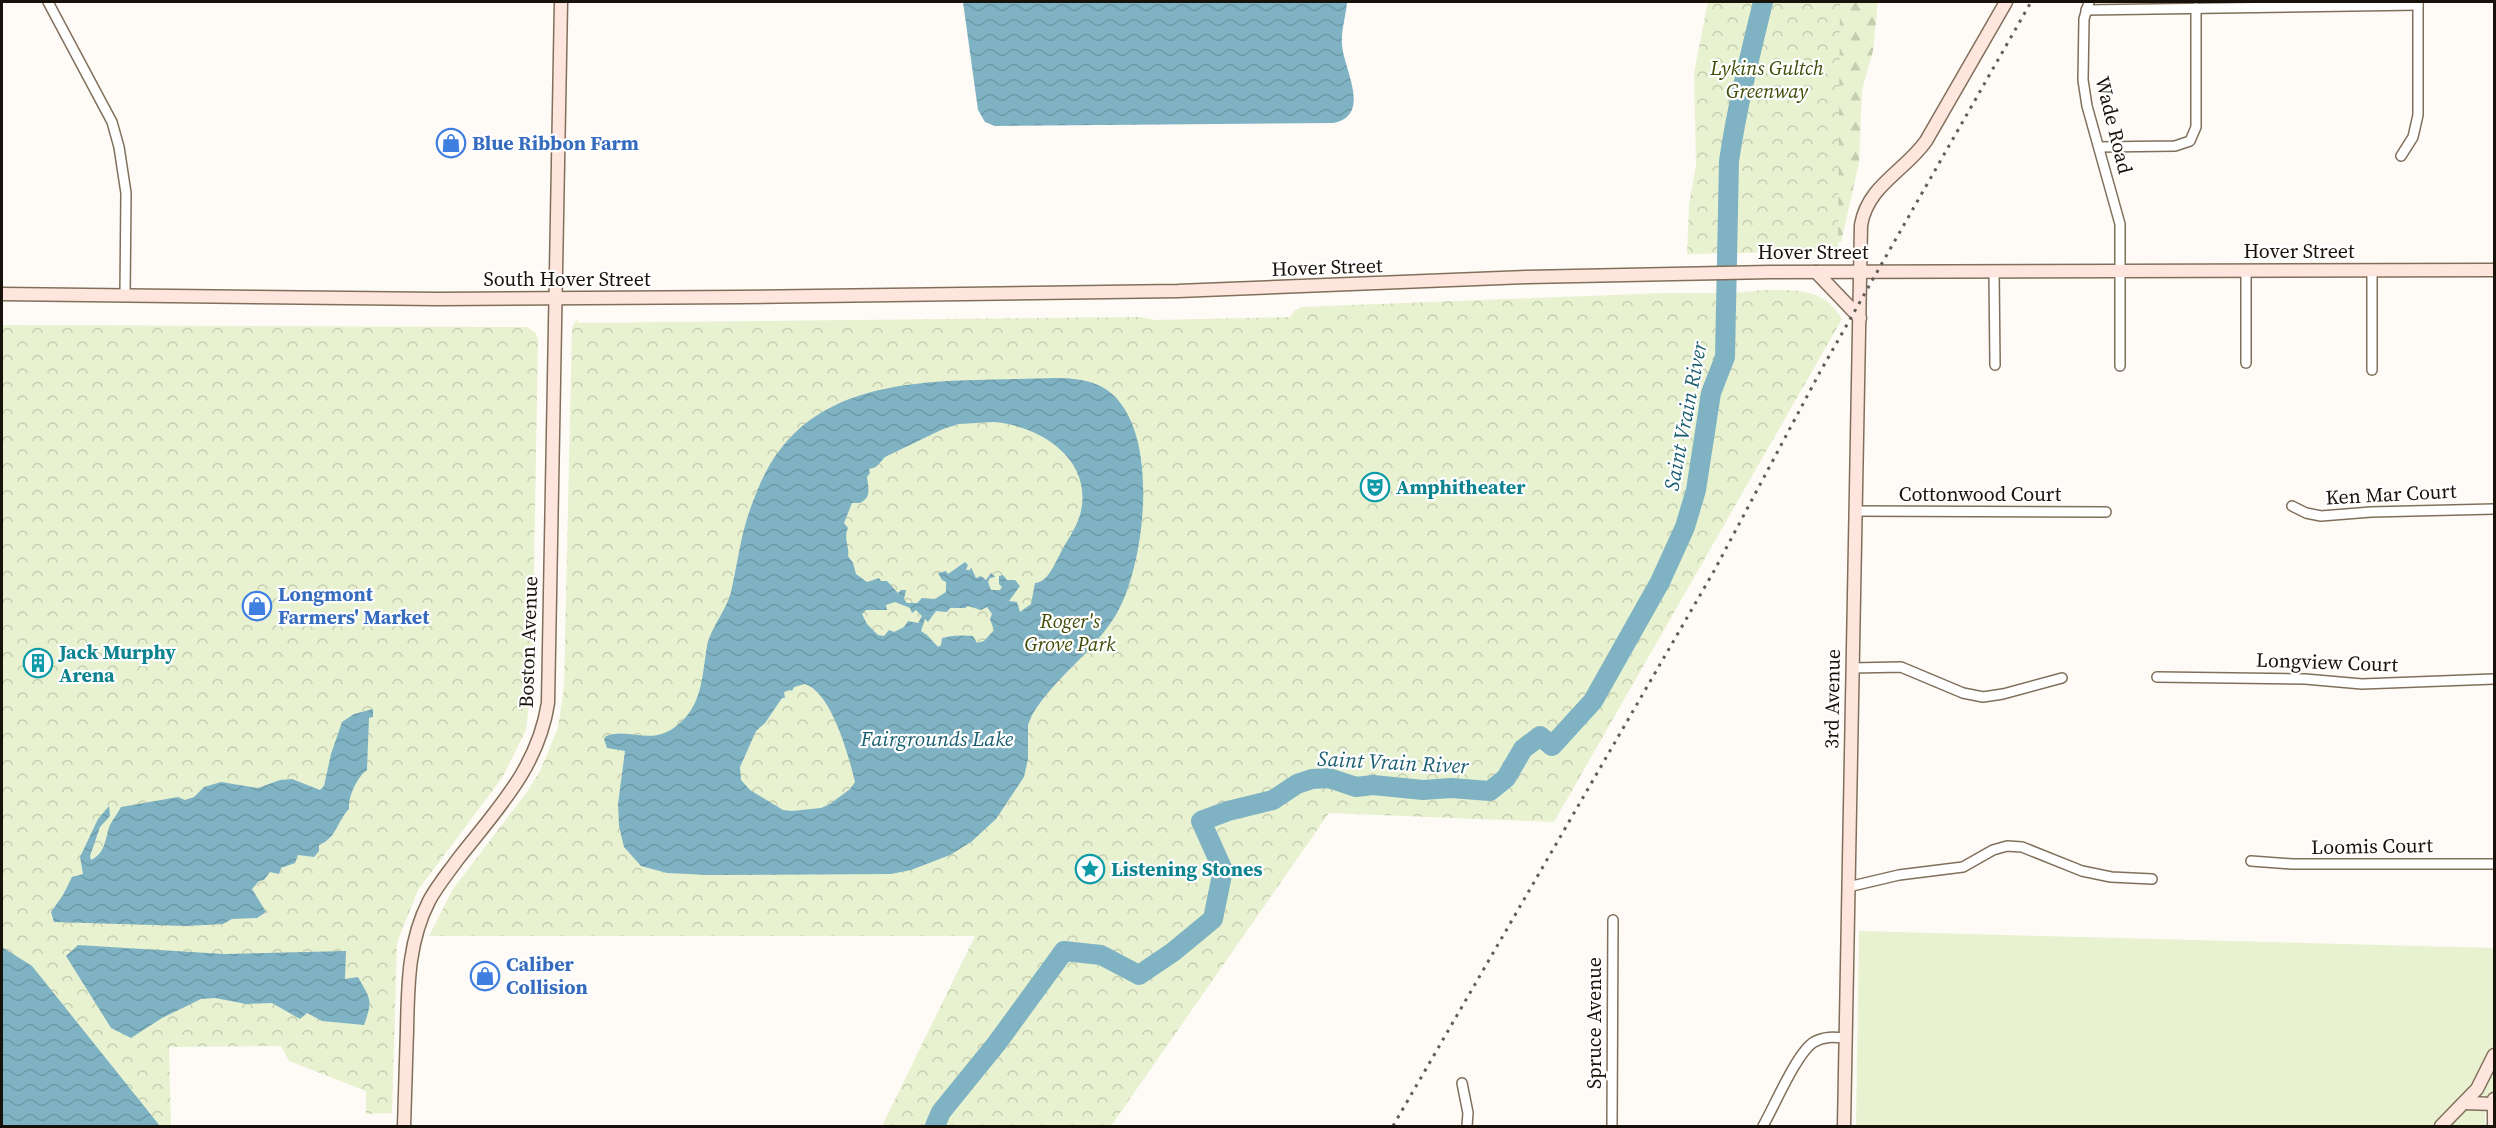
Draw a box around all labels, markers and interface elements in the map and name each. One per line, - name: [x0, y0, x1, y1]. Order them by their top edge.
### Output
- park label: Lykins Gultch Greenway: [1709, 54, 1824, 105]
- street label: Wade Road: [2088, 73, 2140, 177]
- shop icon: Blue Ribbon Farm: [435, 127, 467, 159]
- place label: Blue Ribbon Farm: [472, 129, 639, 157]
- street label: Hover Street: [2243, 237, 2355, 265]
- street label: Hover Street: [1757, 238, 1869, 266]
- street label: Hover Street: [1271, 251, 1383, 283]
- street label: South Hover Street: [484, 265, 651, 293]
- water label: Saint Vrain River: [1656, 338, 1714, 493]
- theatre icon: Amphitheater: [1359, 471, 1391, 503]
- place label: Amphitheater: [1396, 473, 1526, 501]
- street label: Ken Mar Court: [2325, 477, 2458, 511]
- street label: Cottonwood Court: [1899, 480, 2062, 508]
- street label: Boston Avenue: [512, 575, 544, 709]
- place label: Longmont Farmers' Market: [278, 580, 430, 631]
- shop icon: Longmont Farmers' Market: [241, 590, 273, 622]
- park label: Roger's Grove Park: [1024, 607, 1116, 658]
- place label: Jack Murphy Arena: [57, 638, 176, 689]
- street label: Longview Court: [2256, 646, 2399, 678]
- building icon: Jack Murphy Arena: [22, 647, 54, 679]
- street label: 3rd Avenue: [1817, 649, 1847, 749]
- water label: Fairgrounds Lake: [860, 724, 1014, 753]
- water label: Saint Vrain River: [1317, 744, 1470, 780]
- street label: Loomis Court: [2311, 831, 2434, 861]
- place icon: Listening Stones: [1074, 853, 1106, 885]
- place label: Listening Stones: [1111, 855, 1262, 883]
- place label: Caliber Collision: [506, 950, 588, 1001]
- street label: Spruce Avenue: [1580, 957, 1608, 1089]
- shop icon: Caliber Collision: [469, 960, 501, 992]

